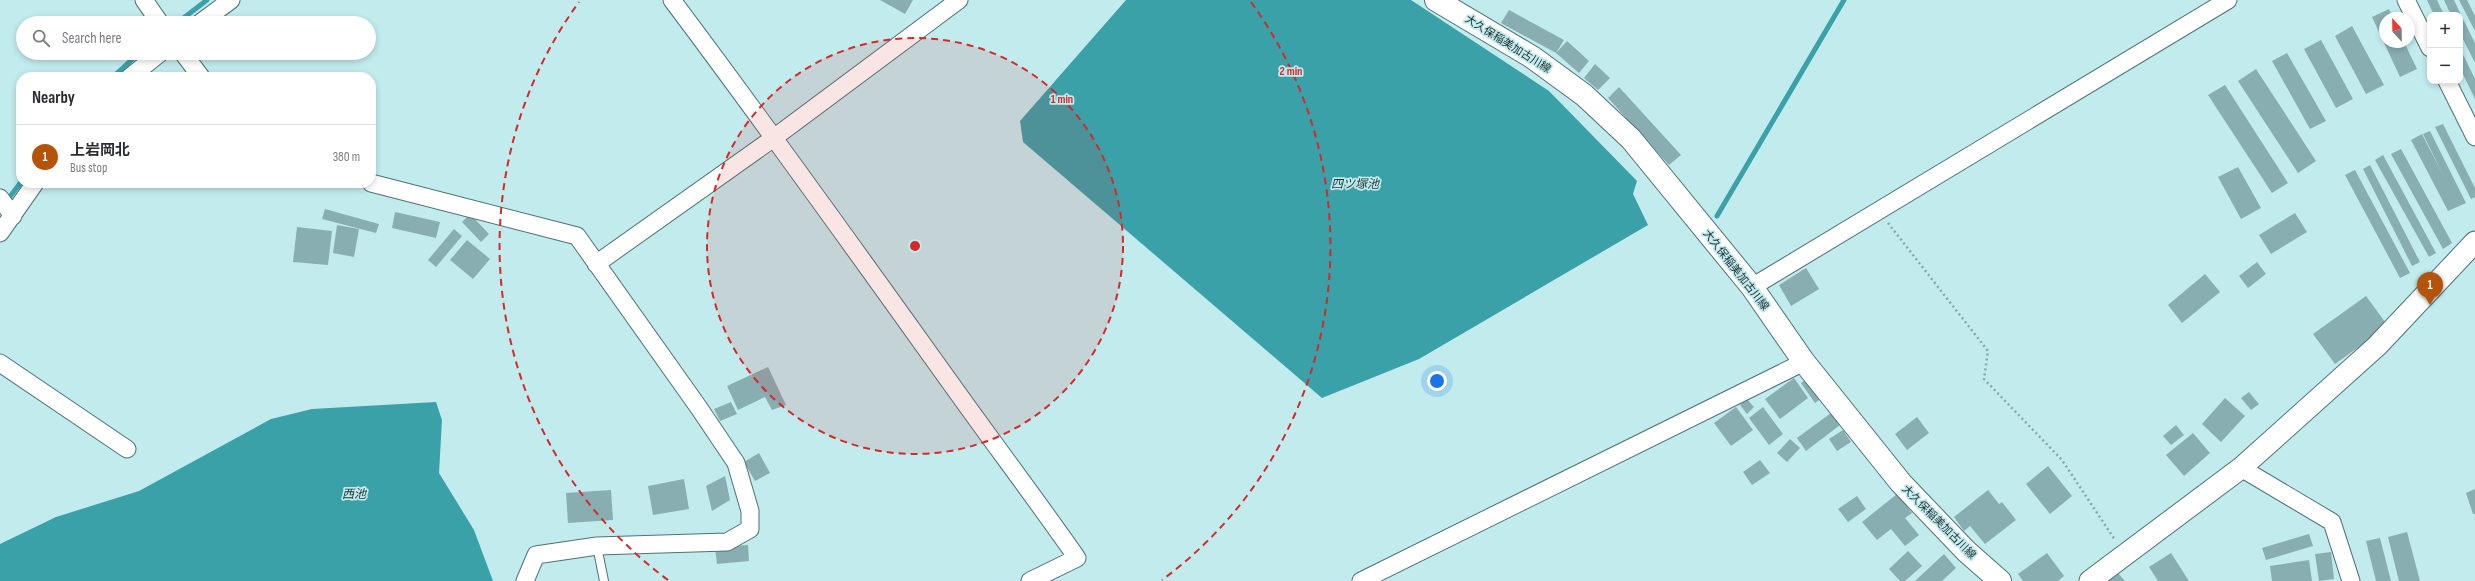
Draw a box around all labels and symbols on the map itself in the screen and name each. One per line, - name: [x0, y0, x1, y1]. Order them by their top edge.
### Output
- street label: 大久保稲美加古川線: [1463, 12, 1553, 76]
- north arrow: [2379, 12, 2415, 48]
- text: 2 min: [1280, 64, 1302, 79]
- text: 1 min: [1051, 92, 1073, 107]
- water label: 四ツ塚池: [1331, 177, 1380, 192]
- street label: 大久保稲美加古川線: [1700, 227, 1772, 313]
- centre of rings: [908, 239, 922, 253]
- pin: 1: [2417, 272, 2443, 305]
- your location: [1427, 371, 1447, 391]
- street label: 大久保稲美加古川線: [1899, 482, 1979, 562]
- water label: 西池: [342, 487, 367, 502]

